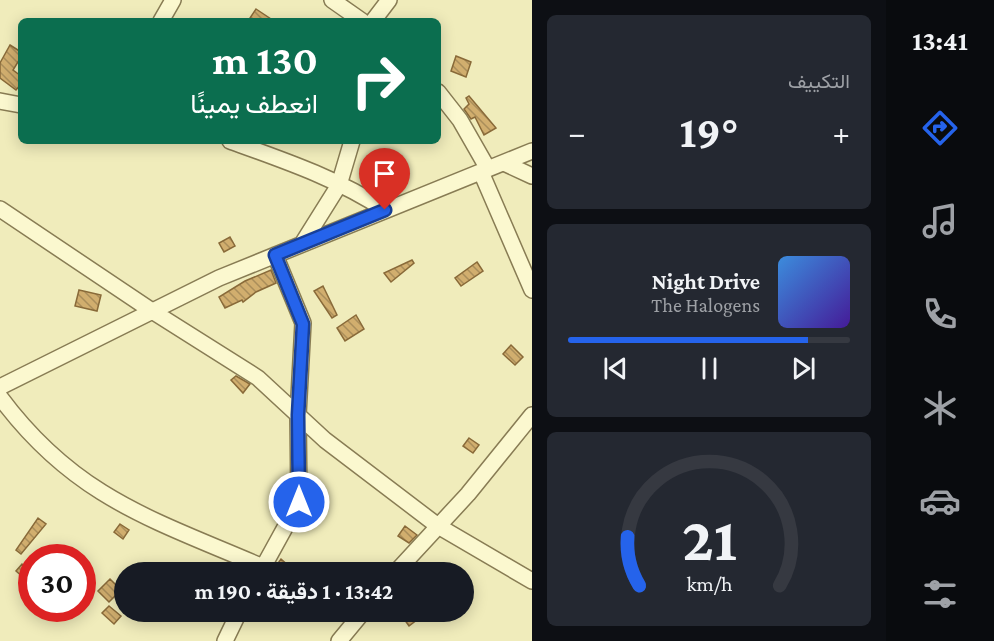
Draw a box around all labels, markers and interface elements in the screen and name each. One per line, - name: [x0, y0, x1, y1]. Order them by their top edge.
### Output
- text: 13:41: [912, 26, 968, 56]
- text: 130 m: [213, 36, 318, 83]
- icon: right: [339, 42, 417, 120]
- text: التكييف: [788, 70, 850, 92]
- text: انعطف يمينًا: [190, 89, 318, 119]
- text: 19°: [680, 107, 738, 157]
- icon: directions: [919, 107, 961, 149]
- text: −: [568, 114, 585, 151]
- text: +: [833, 114, 850, 151]
- pin: [359, 148, 410, 210]
- icon: arrive: [368, 157, 401, 190]
- icon: music: [919, 200, 961, 242]
- text: Night Drive: [652, 269, 760, 294]
- icon: phone: [919, 293, 961, 335]
- text: The Halogens: [651, 294, 760, 316]
- icon: previous: [599, 352, 632, 385]
- icon: pause: [693, 352, 726, 385]
- icon: next: [787, 352, 820, 385]
- icon: climate: [919, 387, 961, 429]
- position arrow: [267, 470, 331, 534]
- icon: car: [919, 480, 961, 522]
- text: 21: [681, 504, 737, 573]
- speed limit sign: 30: [18, 544, 96, 622]
- text: km/h: [686, 573, 733, 597]
- icon: filters: [919, 573, 961, 615]
- text: 13:42 · 1 دقيقة · 190 m: [195, 579, 393, 604]

